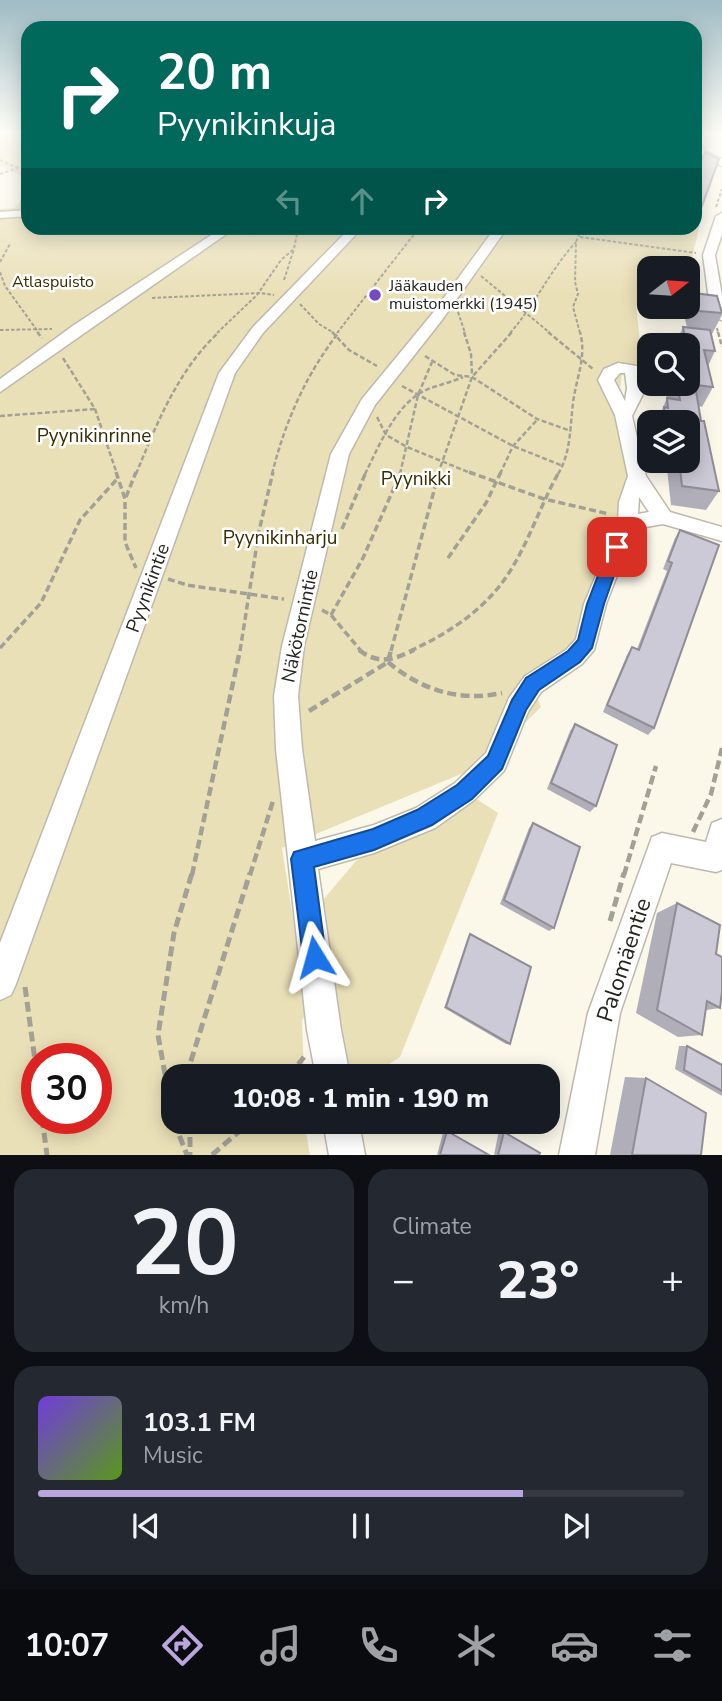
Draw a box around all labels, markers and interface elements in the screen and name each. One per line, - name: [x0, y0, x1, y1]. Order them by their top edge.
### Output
- text: 20 m: [157, 39, 272, 106]
- icon: right: [42, 49, 133, 140]
- text: Pyynikinkuja: [157, 103, 336, 146]
- icon: left: [270, 182, 308, 220]
- icon: ahead: [343, 182, 381, 220]
- icon: right: [416, 182, 454, 220]
- north arrow: [637, 256, 700, 318]
- map controls: [637, 256, 700, 473]
- park label: Atlaspuisto: [12, 271, 94, 293]
- place label: Jääkauden muistomerkki (1945): [388, 275, 538, 315]
- marker: Jääkauden muistomerkki (1945): [367, 287, 383, 303]
- button: search: [637, 333, 700, 396]
- button: layers: [637, 410, 700, 473]
- park label: Pyynikinrinne: [37, 423, 151, 449]
- park label: Pyynikki: [381, 466, 451, 492]
- pin: [587, 517, 647, 577]
- park label: Pyynikinharju: [223, 525, 337, 551]
- icon: arrive: [598, 528, 636, 566]
- street label: Pyynikintie: [120, 540, 176, 636]
- street label: Näkötornintie: [275, 567, 325, 685]
- street label: Palomäentie: [589, 894, 659, 1026]
- position arrow: [278, 920, 352, 994]
- speed limit sign: 30: [21, 1043, 112, 1134]
- text: 10:08 · 1 min · 190 m: [232, 1081, 489, 1116]
- text: 20: [129, 1182, 239, 1306]
- text: Climate: [392, 1211, 472, 1242]
- text: 23°: [497, 1245, 579, 1316]
- text: −: [392, 1255, 415, 1306]
- text: +: [661, 1255, 684, 1306]
- text: km/h: [159, 1290, 209, 1321]
- text: 103.1 FM: [143, 1405, 256, 1440]
- text: Music: [143, 1440, 203, 1471]
- icon: previous: [127, 1507, 165, 1545]
- icon: pause: [342, 1507, 380, 1545]
- icon: next: [557, 1507, 595, 1545]
- icon: directions: [158, 1621, 207, 1670]
- icon: music: [256, 1621, 305, 1670]
- icon: phone: [354, 1621, 403, 1670]
- icon: climate: [452, 1621, 501, 1670]
- icon: car: [550, 1621, 599, 1670]
- icon: filters: [648, 1621, 697, 1670]
- text: 10:07: [25, 1624, 109, 1667]

